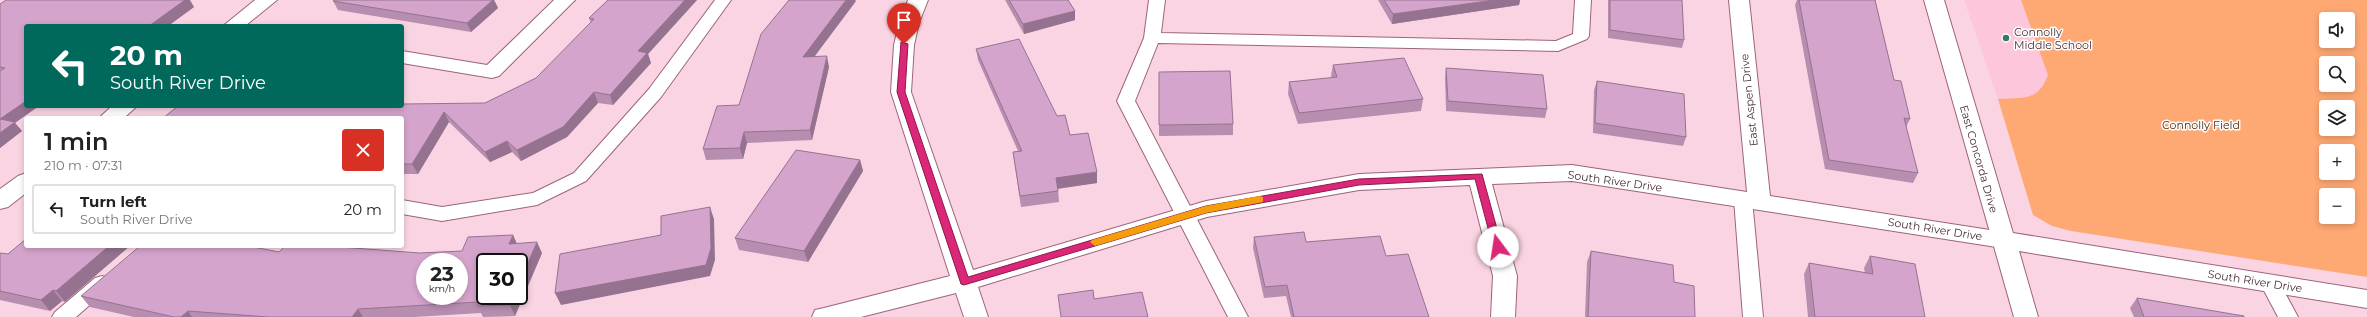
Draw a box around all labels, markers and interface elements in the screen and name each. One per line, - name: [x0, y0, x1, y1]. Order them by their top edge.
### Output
- pin: [887, 3, 921, 44]
- icon: arrive: [893, 9, 915, 31]
- map controls: [2319, 12, 2355, 224]
- button: sound: [2319, 12, 2355, 48]
- place label: Connolly Middle School: [2014, 25, 2092, 52]
- marker: Connolly Middle School: [2001, 33, 2011, 43]
- text: 20 m: [110, 38, 183, 72]
- icon: left: [44, 40, 96, 92]
- street label: East Aspen Drive: [1737, 53, 1761, 147]
- button: search: [2319, 56, 2355, 92]
- text: South River Drive: [110, 72, 266, 94]
- button: layers: [2319, 100, 2355, 136]
- street label: East Concorda Drive: [1957, 104, 2001, 215]
- park label: Connolly Field: [2162, 118, 2240, 132]
- text: 1 min: [44, 127, 108, 156]
- button: close: [342, 129, 384, 171]
- button: +: [2319, 144, 2355, 180]
- text: 210 m · 07:31: [44, 157, 123, 173]
- street label: South River Drive: [1567, 167, 1664, 195]
- button: −: [2319, 188, 2355, 224]
- text: Turn left: [80, 192, 147, 211]
- icon: left: [46, 198, 68, 220]
- text: 20 m: [344, 200, 382, 219]
- text: South River Drive: [80, 211, 193, 227]
- street label: South River Drive: [1887, 215, 1984, 243]
- position arrow: [1477, 226, 1519, 268]
- speed limit sign: 30: [476, 253, 528, 305]
- text: 23: [430, 262, 454, 286]
- street label: South River Drive: [2207, 267, 2304, 295]
- text: km/h: [429, 282, 455, 295]

